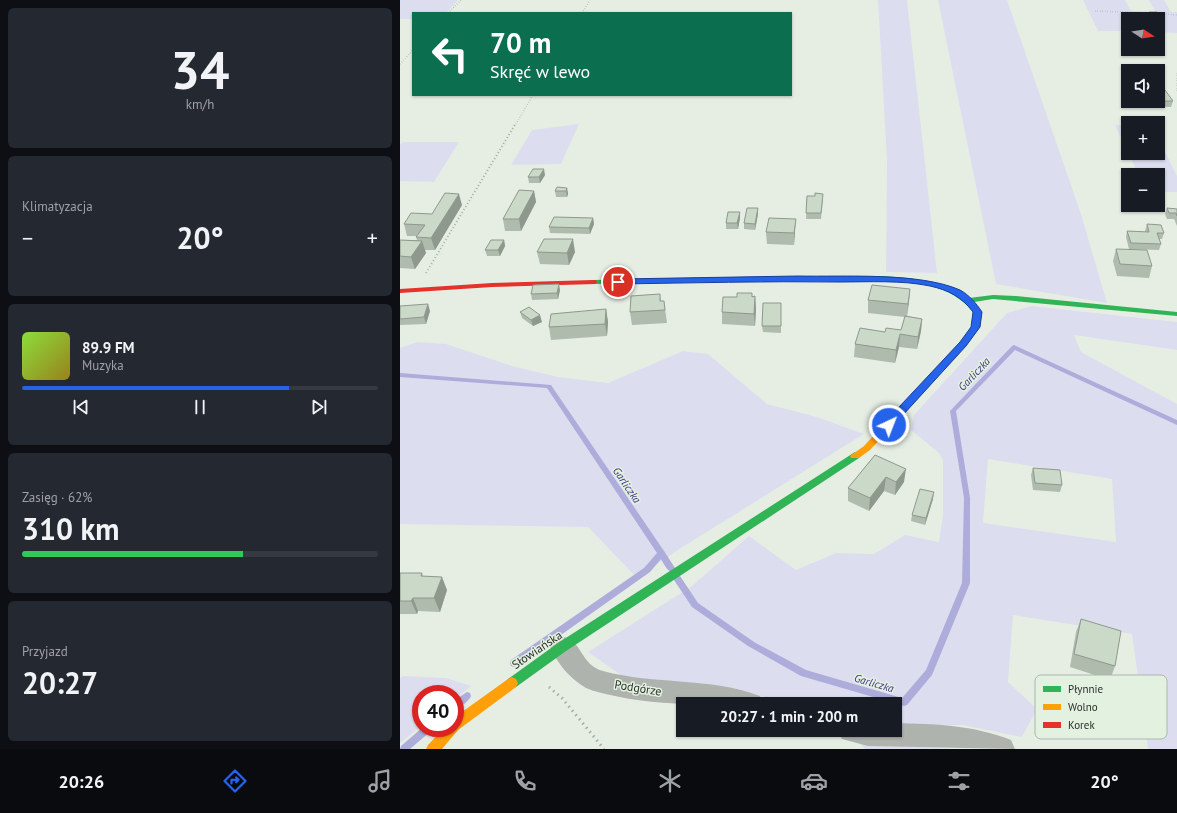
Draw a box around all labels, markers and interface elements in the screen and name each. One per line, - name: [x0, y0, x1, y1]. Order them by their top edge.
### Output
- north arrow: [1121, 12, 1165, 56]
- map controls: [1121, 12, 1165, 212]
- text: 70 m: [490, 24, 551, 61]
- icon: left: [424, 28, 476, 80]
- text: 34: [171, 36, 229, 103]
- text: Skręć w lewo: [490, 60, 590, 83]
- button: sound: [1121, 64, 1165, 108]
- text: km/h: [186, 96, 214, 113]
- button: +: [1121, 116, 1165, 160]
- button: −: [1121, 168, 1165, 212]
- text: Klimatyzacja: [22, 198, 93, 215]
- text: 20°: [176, 218, 224, 257]
- text: −: [22, 224, 33, 252]
- text: +: [367, 224, 378, 252]
- pin: [601, 265, 635, 299]
- icon: arrive: [607, 271, 629, 293]
- text: 89.9 FM: [82, 338, 135, 357]
- water label: Garliczka: [955, 354, 993, 394]
- text: Muzyka: [82, 357, 124, 374]
- icon: previous: [70, 396, 92, 418]
- icon: pause: [189, 396, 211, 418]
- icon: next: [308, 396, 330, 418]
- position arrow: [868, 404, 910, 446]
- water label: Garliczka: [610, 464, 644, 506]
- text: Zasięg · 62%: [22, 489, 92, 506]
- text: 310 km: [22, 509, 120, 548]
- street label: Słowiańska: [509, 627, 565, 672]
- text: Przyjazd: [22, 643, 68, 660]
- text: 20:27: [22, 663, 98, 702]
- water label: Garliczka: [853, 671, 896, 695]
- legend: [1035, 675, 1167, 739]
- street label: Podgórze: [614, 676, 663, 699]
- text: Płynnie: [1068, 682, 1103, 696]
- speed limit sign: 40: [412, 685, 464, 737]
- text: Wolno: [1068, 700, 1098, 714]
- text: 20:27 · 1 min · 200 m: [720, 707, 858, 726]
- text: Korek: [1068, 718, 1095, 732]
- icon: directions: [221, 767, 249, 795]
- icon: music: [366, 767, 394, 795]
- icon: phone: [511, 767, 539, 795]
- icon: climate: [656, 767, 684, 795]
- icon: car: [800, 767, 828, 795]
- icon: filters: [945, 767, 973, 795]
- text: 20:26: [58, 770, 104, 793]
- text: 20°: [1090, 770, 1119, 793]

